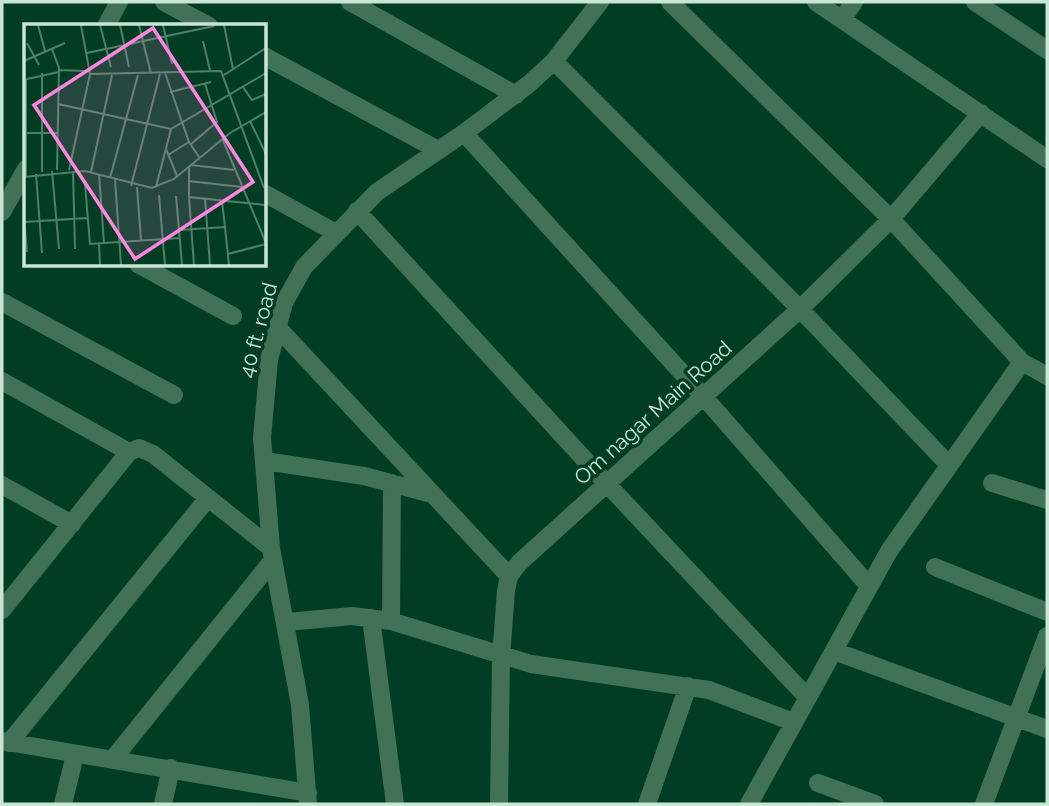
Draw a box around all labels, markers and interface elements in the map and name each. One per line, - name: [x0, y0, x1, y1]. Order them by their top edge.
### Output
- inset map: [24, 24, 266, 266]
- street label: 40 ft. road: [233, 280, 282, 380]
- street label: Om nagar Main Road: [569, 335, 736, 490]

